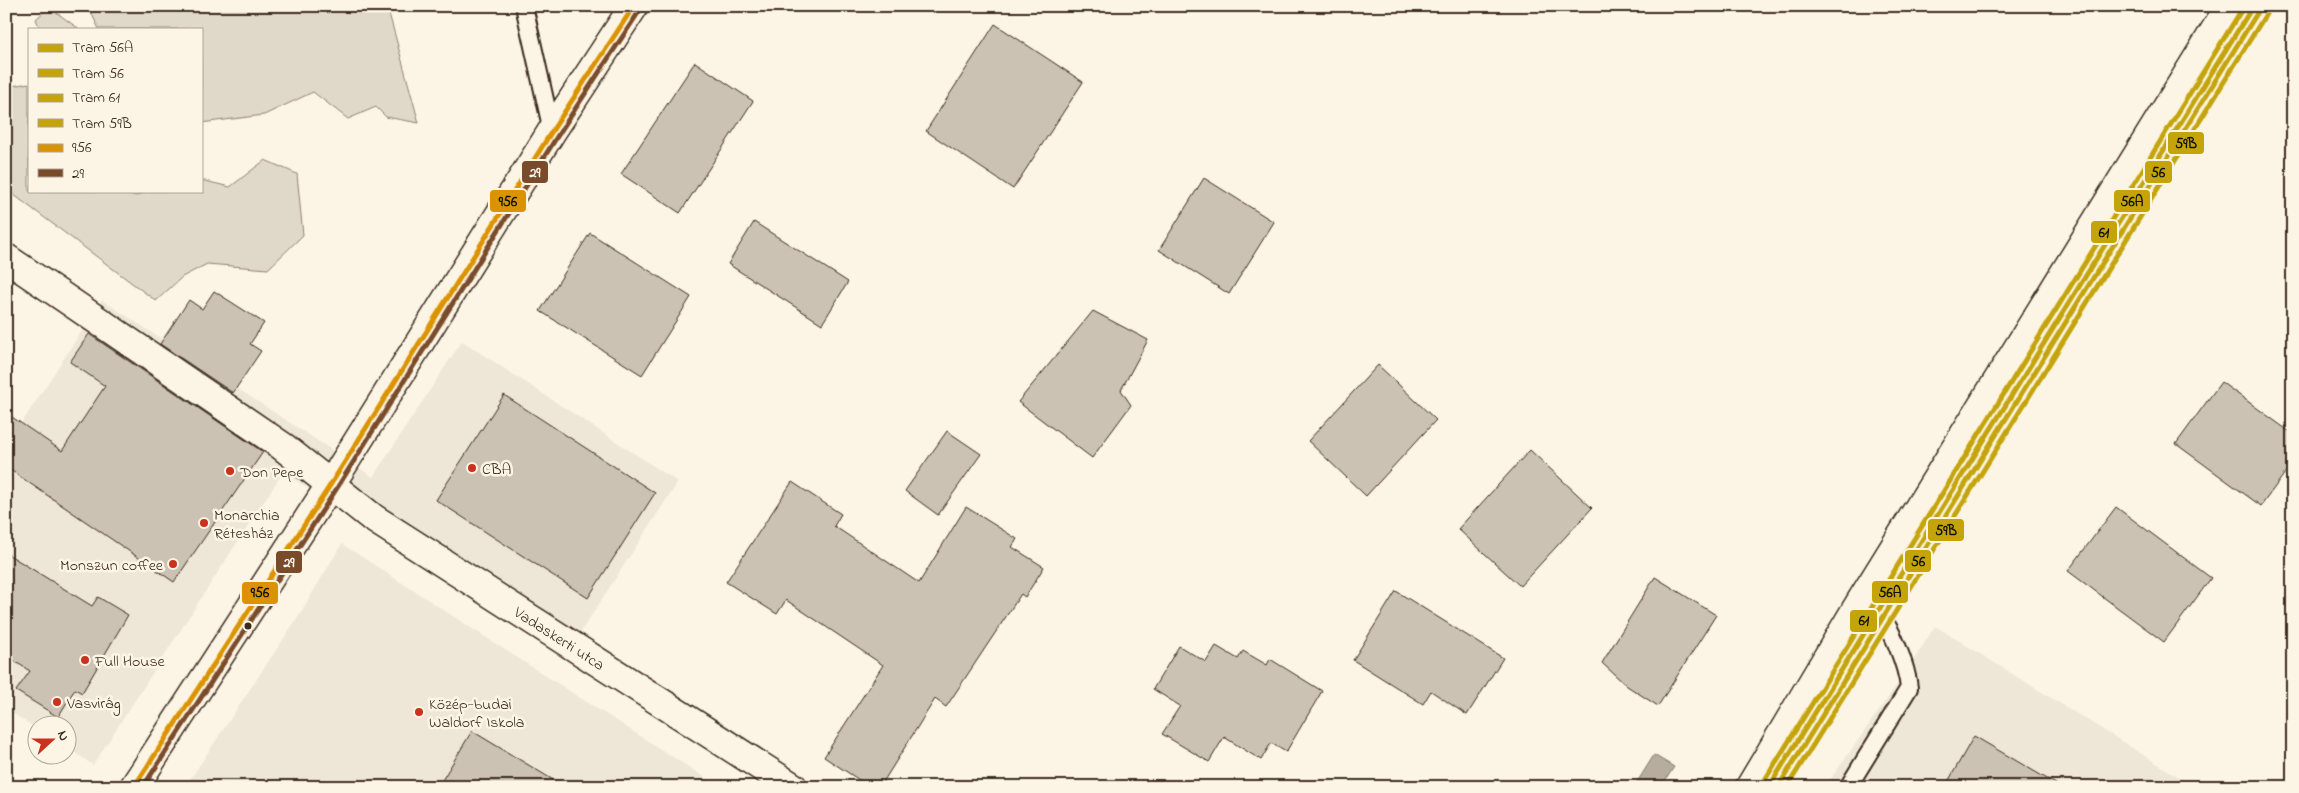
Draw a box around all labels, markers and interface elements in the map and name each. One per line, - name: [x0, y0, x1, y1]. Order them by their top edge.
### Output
- legend: [28, 28, 202, 192]
- text: Tram 56A: [72, 37, 133, 59]
- text: Tram 56: [72, 63, 124, 85]
- text: Tram 61: [72, 87, 120, 109]
- text: Tram 59B: [72, 113, 132, 135]
- line badge: 59B: [2167, 131, 2205, 155]
- text: 59B: [2175, 134, 2197, 155]
- text: 956: [72, 137, 92, 159]
- line badge: 29: [521, 160, 549, 184]
- line badge: 56: [2144, 160, 2173, 184]
- text: 29: [72, 163, 84, 185]
- text: 29: [528, 163, 541, 184]
- text: 56: [2151, 163, 2166, 184]
- line badge: 956: [489, 189, 527, 213]
- line badge: 56A: [2113, 189, 2151, 213]
- text: 956: [498, 192, 518, 213]
- text: 56A: [2121, 192, 2144, 213]
- line badge: 61: [2090, 220, 2118, 244]
- text: 61: [2098, 223, 2110, 244]
- place label: CBA: [482, 458, 512, 482]
- place label: Don Pepe: [239, 461, 304, 485]
- marker: CBA: [466, 462, 478, 474]
- marker: Don Pepe: [224, 465, 236, 477]
- place label: Monarchia Rétesház: [214, 504, 280, 546]
- marker: Monarchia Rétesház: [198, 517, 210, 529]
- line badge: 59B: [1927, 518, 1965, 542]
- text: 59B: [1935, 521, 1957, 542]
- line badge: 56: [1904, 549, 1932, 573]
- line badge: 29: [275, 550, 303, 574]
- text: 56: [1911, 552, 1926, 573]
- text: 29: [282, 553, 295, 574]
- place label: Monszun coffee: [60, 554, 164, 578]
- marker: Monszun coffee: [167, 558, 179, 570]
- line badge: 56A: [1871, 580, 1909, 604]
- line badge: 956: [241, 581, 279, 605]
- text: 956: [250, 583, 270, 604]
- text: 56A: [1879, 583, 1902, 604]
- street label: Vadaskerti utca: [508, 601, 609, 677]
- line badge: 61: [1849, 609, 1878, 633]
- text: 61: [1858, 611, 1870, 632]
- unlabelled marker: [243, 621, 253, 631]
- place label: Full House: [94, 650, 166, 674]
- marker: Full House: [79, 654, 91, 666]
- place label: Vasvirág: [66, 692, 121, 716]
- place label: Közép-budai Waldorf Iskola: [429, 693, 525, 735]
- marker: Vasvirág: [51, 696, 63, 708]
- marker: Közép-budai Waldorf Iskola: [413, 706, 425, 718]
- north arrow: [28, 716, 78, 766]
- text: N: [51, 728, 74, 744]

